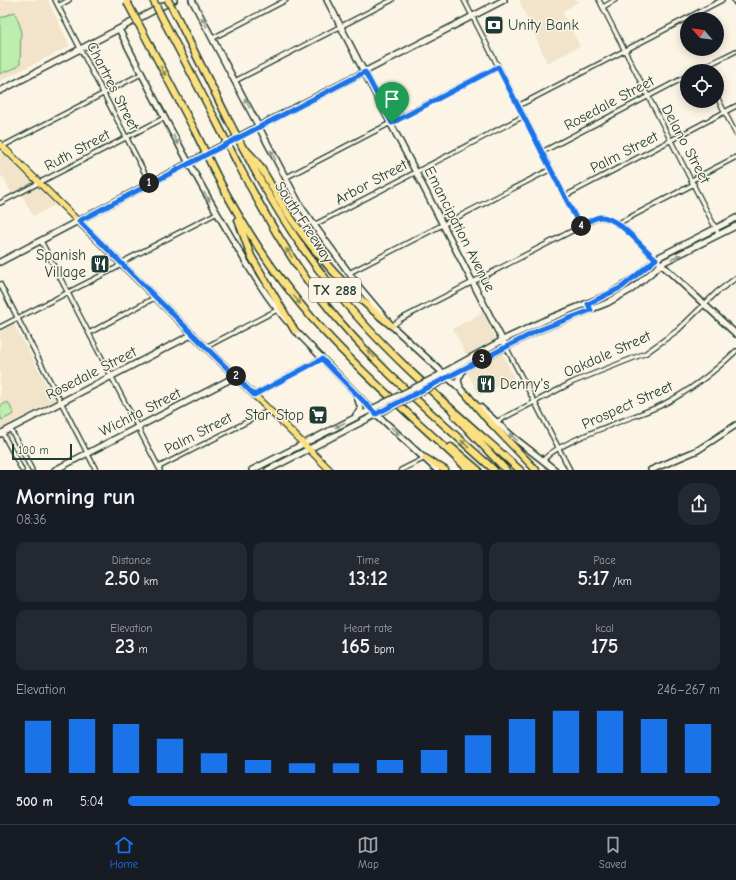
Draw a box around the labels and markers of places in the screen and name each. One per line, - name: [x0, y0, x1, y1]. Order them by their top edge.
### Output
- bank icon: Unity Bank: [483, 14, 505, 36]
- place label: Unity Bank: [508, 16, 579, 34]
- pin: [375, 82, 409, 123]
- pin: 1: [139, 173, 159, 193]
- pin: 4: [571, 216, 591, 236]
- place label: Spanish Village: [36, 246, 86, 281]
- restaurant icon: Spanish Village: [89, 253, 111, 275]
- pin: 3: [472, 349, 492, 369]
- pin: 2: [226, 366, 246, 386]
- restaurant icon: Denny's: [475, 373, 497, 395]
- place label: Denny's: [500, 375, 549, 393]
- supermarket icon: Star Stop: [307, 404, 329, 426]
- place label: Star Stop: [245, 406, 304, 424]

